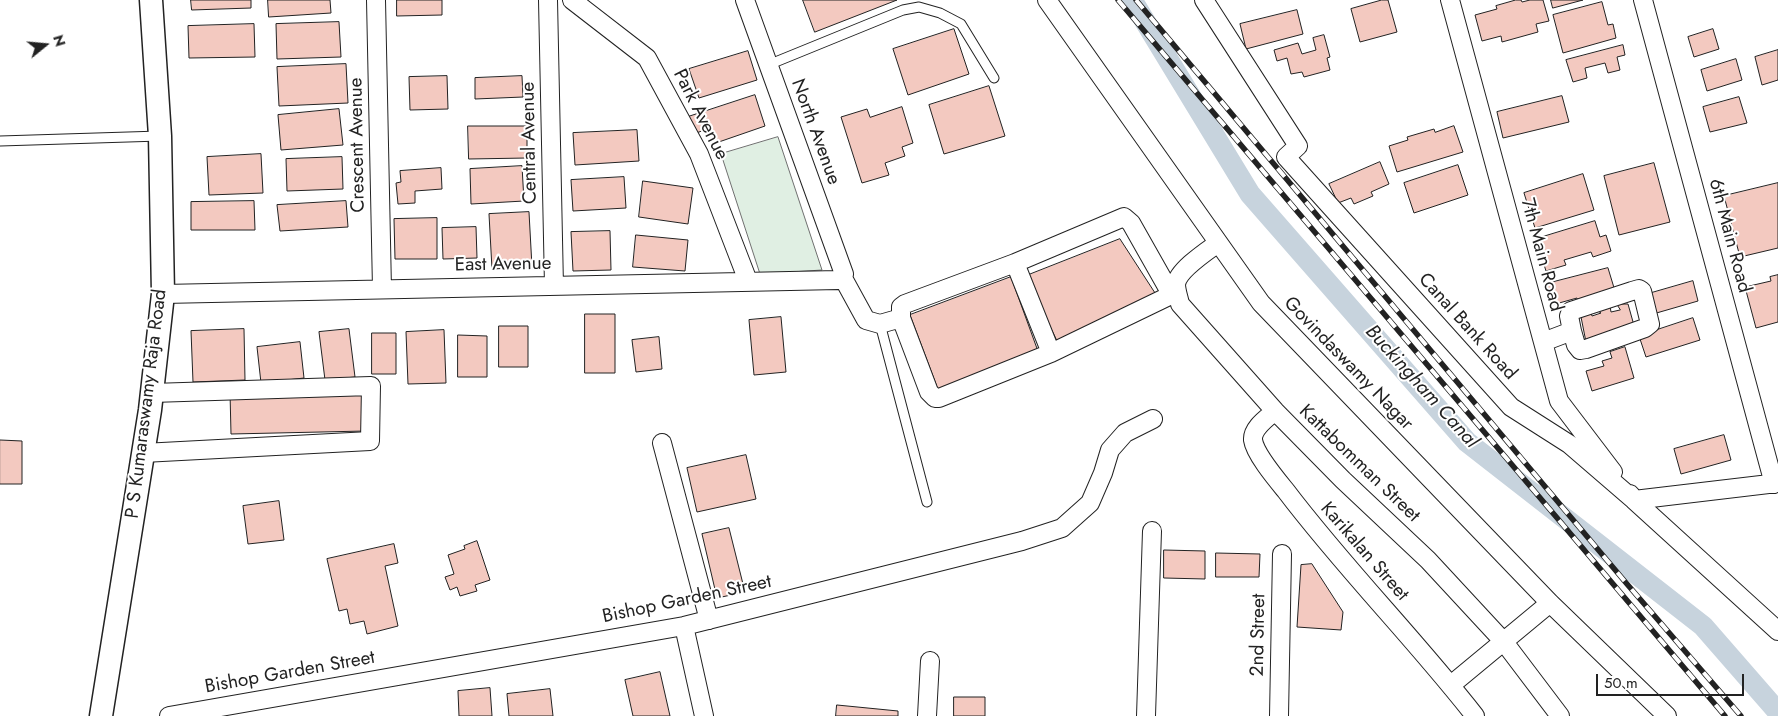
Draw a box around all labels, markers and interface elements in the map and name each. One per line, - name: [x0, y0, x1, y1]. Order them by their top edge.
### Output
- north arrow: [20, 20, 70, 70]
- text: N: [48, 32, 71, 49]
- street label: Park Avenue: [667, 66, 733, 164]
- street label: North Avenue: [785, 76, 845, 188]
- street label: Crescent Avenue: [345, 77, 371, 213]
- street label: Central Avenue: [518, 82, 542, 204]
- street label: 6th Main Road: [1703, 176, 1755, 296]
- street label: 7th Main Road: [1515, 196, 1567, 314]
- street label: East Avenue: [454, 253, 552, 277]
- street label: Canal Bank Road: [1413, 269, 1521, 385]
- street label: P S Kumaraswamy Raja Road: [122, 288, 172, 520]
- street label: Govindaswamy Nagar: [1278, 292, 1418, 436]
- water label: Buckingham Canal: [1359, 320, 1483, 454]
- street label: Kattabomman Street: [1294, 401, 1424, 527]
- street label: Karikalan Street: [1315, 498, 1413, 606]
- street label: Bishop Garden Street: [600, 571, 774, 629]
- street label: 2nd Street: [1247, 593, 1271, 677]
- street label: Bishop Garden Street: [203, 647, 377, 699]
- scale bar: [1598, 664, 1746, 696]
- text: 50 m: [1604, 672, 1638, 694]

